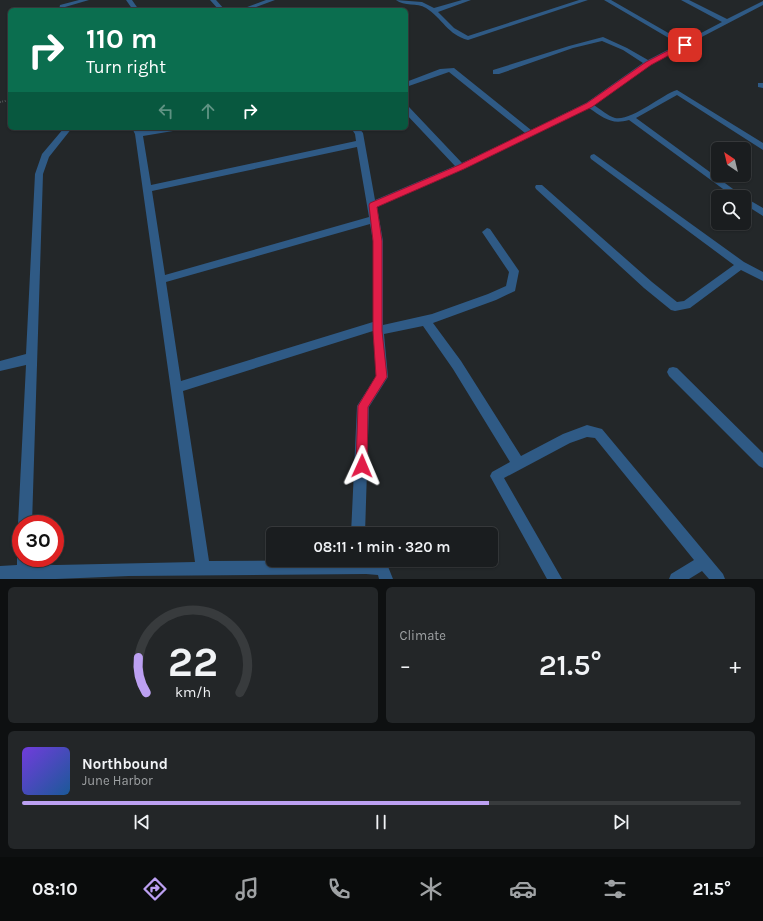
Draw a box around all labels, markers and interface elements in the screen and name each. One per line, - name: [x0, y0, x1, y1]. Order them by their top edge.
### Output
- text: 110 m: [86, 22, 157, 55]
- icon: right: [20, 24, 72, 76]
- pin: [668, 28, 702, 62]
- icon: arrive: [674, 34, 696, 56]
- text: Turn right: [86, 56, 166, 78]
- icon: left: [155, 100, 177, 122]
- icon: ahead: [197, 100, 219, 122]
- icon: right: [239, 100, 261, 122]
- north arrow: [711, 142, 751, 182]
- map controls: [711, 142, 751, 230]
- button: search: [711, 190, 751, 230]
- position arrow: [341, 445, 383, 487]
- speed limit sign: 30: [12, 515, 64, 567]
- text: 08:11 · 1 min · 320 m: [314, 538, 450, 556]
- text: Climate: [400, 628, 446, 643]
- text: 22: [168, 638, 218, 686]
- text: 21.5°: [539, 647, 602, 683]
- text: −: [400, 653, 411, 679]
- text: +: [729, 653, 741, 679]
- text: km/h: [175, 684, 211, 701]
- text: Northbound: [82, 755, 168, 773]
- text: June Harbor: [82, 773, 153, 788]
- icon: previous: [131, 811, 153, 833]
- icon: pause: [370, 811, 392, 833]
- icon: next: [610, 811, 632, 833]
- icon: directions: [141, 875, 169, 903]
- icon: music: [233, 875, 261, 903]
- icon: phone: [325, 875, 353, 903]
- icon: climate: [417, 875, 445, 903]
- icon: car: [509, 875, 537, 903]
- icon: filters: [601, 875, 629, 903]
- text: 08:10: [32, 878, 78, 900]
- text: 21.5°: [692, 878, 731, 900]

